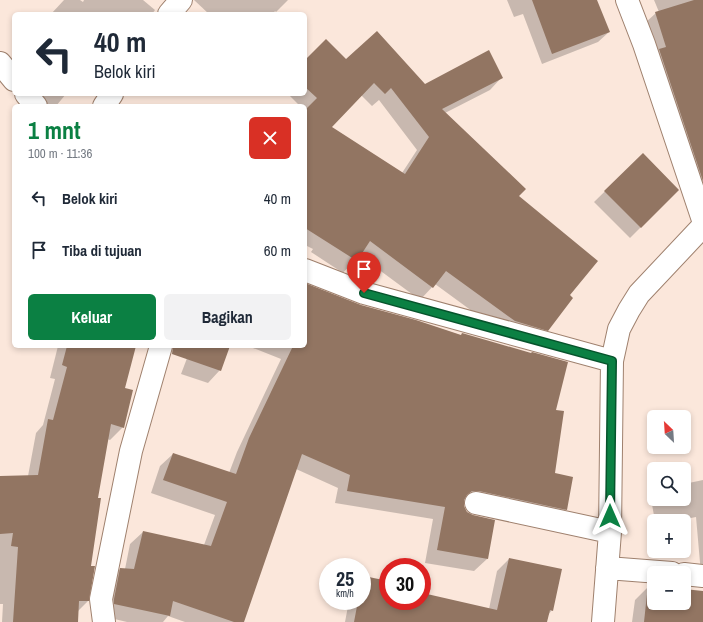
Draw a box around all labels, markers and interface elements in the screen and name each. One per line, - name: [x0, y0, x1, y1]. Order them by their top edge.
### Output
- text: 40 m: [94, 23, 146, 61]
- icon: left: [28, 28, 80, 80]
- text: Belok kiri: [94, 59, 156, 84]
- text: 1 mnt: [28, 114, 81, 146]
- button: close: [249, 117, 291, 159]
- text: 100 m · 11:36: [28, 145, 92, 162]
- icon: left: [28, 187, 50, 209]
- text: Belok kiri: [62, 188, 117, 209]
- text: 40 m: [264, 188, 291, 209]
- icon: arrive: [28, 239, 50, 261]
- text: Tiba di tujuan: [62, 240, 142, 261]
- text: 60 m: [264, 240, 291, 261]
- pin: [347, 252, 381, 293]
- icon: arrive: [353, 258, 375, 280]
- button: Keluar: [28, 294, 156, 340]
- button: Bagikan: [164, 294, 291, 340]
- north arrow: [647, 410, 691, 454]
- map controls: [647, 410, 691, 610]
- button: search: [647, 462, 691, 506]
- position arrow: [589, 495, 631, 537]
- button: +: [647, 514, 691, 558]
- speed limit sign: 30: [379, 558, 431, 610]
- text: 25: [336, 565, 354, 592]
- button: −: [647, 566, 691, 610]
- text: km/h: [336, 587, 354, 600]

